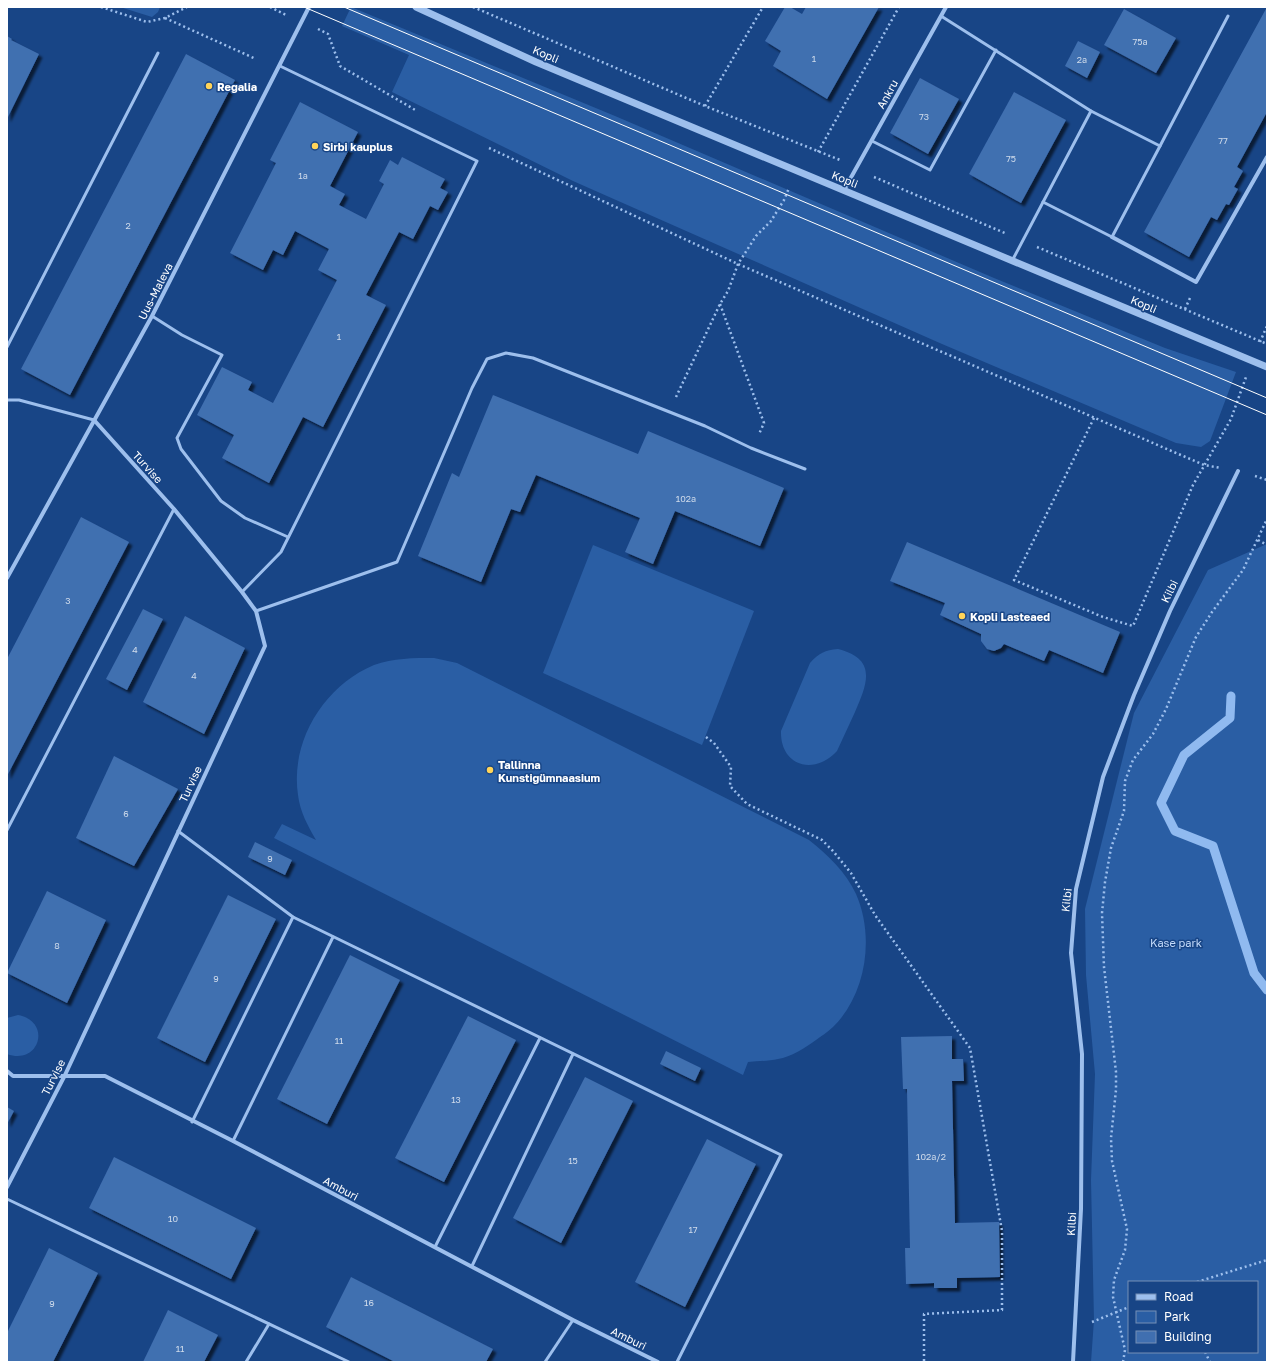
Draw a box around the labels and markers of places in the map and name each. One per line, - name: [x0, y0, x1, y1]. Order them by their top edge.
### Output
- place label: Regalia: [217, 80, 257, 93]
- marker: Regalia: [204, 81, 214, 91]
- place label: Sirbi kauplus: [323, 140, 393, 153]
- marker: Sirbi kauplus: [310, 141, 320, 151]
- place label: Kopli Lasteaed: [970, 610, 1050, 623]
- marker: Kopli Lasteaed: [957, 611, 967, 621]
- place label: Tallinna Kunstigümnaasium: [498, 758, 601, 784]
- marker: Tallinna Kunstigümnaasium: [485, 765, 495, 775]

